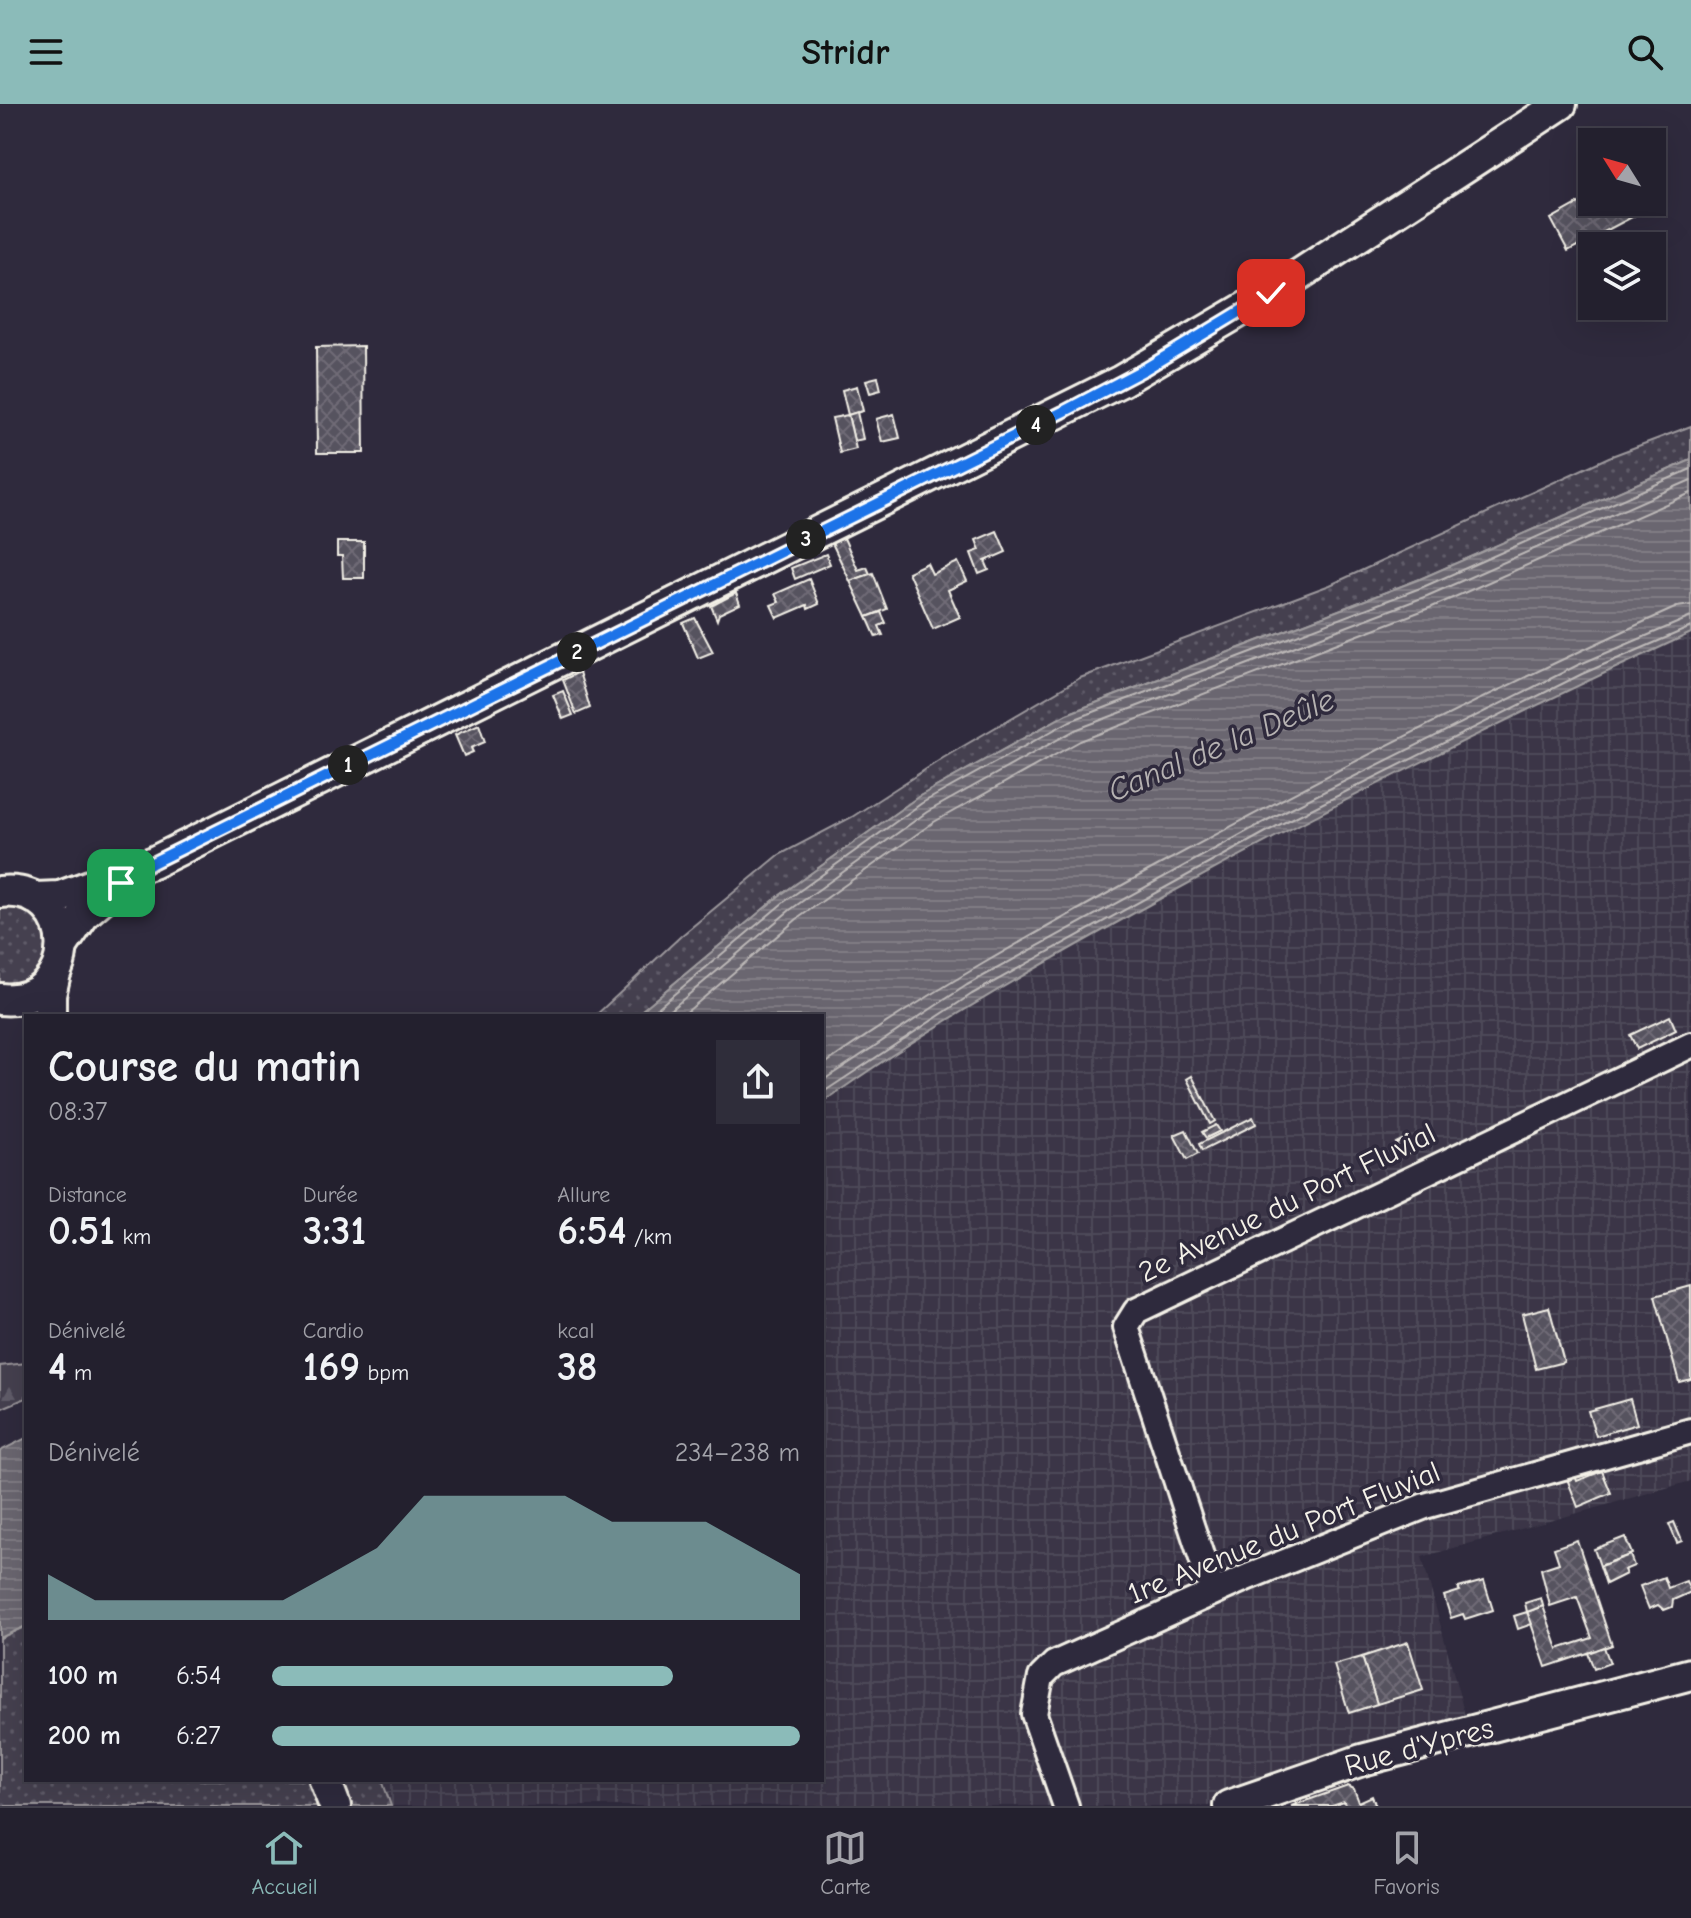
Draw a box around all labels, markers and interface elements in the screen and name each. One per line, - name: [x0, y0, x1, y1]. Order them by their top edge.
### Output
- icon: menu: [24, 30, 68, 74]
- icon: search: [1623, 30, 1667, 74]
- text: Stridr: [801, 32, 890, 73]
- north arrow: [1578, 128, 1666, 216]
- map controls: [1578, 128, 1666, 320]
- button: layers: [1578, 232, 1666, 320]
- pin: [1237, 259, 1305, 327]
- icon: check: [1249, 271, 1293, 315]
- pin: 4: [1016, 405, 1056, 445]
- text: 4: [1031, 412, 1041, 438]
- pin: 3: [786, 519, 826, 559]
- text: 3: [801, 526, 811, 552]
- pin: 2: [557, 632, 597, 672]
- text: 2: [572, 639, 582, 665]
- water label: Canal de la Deûle: [1102, 681, 1340, 809]
- pin: 1: [328, 745, 368, 785]
- text: 1: [344, 752, 352, 778]
- pin: [87, 849, 155, 917]
- icon: arrive: [99, 861, 143, 905]
- button: share: [716, 1040, 800, 1124]
- text: Course du matin: [48, 1041, 362, 1092]
- text: 08:37: [48, 1097, 107, 1127]
- street label: 2e Avenue du Port Fluvial: [1133, 1116, 1441, 1290]
- text: Distance: [48, 1182, 127, 1208]
- text: Durée: [303, 1182, 358, 1208]
- text: Allure: [557, 1182, 610, 1208]
- text: 0.51: [48, 1208, 115, 1254]
- text: 3:31: [303, 1208, 366, 1254]
- text: 6:54: [557, 1208, 627, 1254]
- text: km: [115, 1224, 151, 1250]
- text: /km: [627, 1224, 672, 1250]
- text: Dénivelé: [48, 1318, 126, 1344]
- text: Cardio: [303, 1318, 364, 1344]
- text: kcal: [557, 1318, 594, 1344]
- text: 4: [48, 1344, 67, 1390]
- text: 169: [303, 1344, 360, 1390]
- text: 38: [557, 1344, 598, 1390]
- text: m: [67, 1360, 92, 1386]
- text: bpm: [360, 1360, 409, 1386]
- text: Dénivelé: [48, 1438, 140, 1468]
- text: 234–238 m: [675, 1438, 800, 1468]
- street label: 1re Avenue du Port Fluvial: [1123, 1454, 1445, 1612]
- text: 100 m: [48, 1661, 118, 1691]
- text: 6:54: [176, 1661, 221, 1691]
- street label: Rue d'Ypres: [1341, 1710, 1497, 1784]
- text: 200 m: [48, 1721, 121, 1751]
- text: 6:27: [176, 1721, 221, 1751]
- tab: Accueil: [251, 1826, 318, 1900]
- tab: Carte: [820, 1826, 871, 1900]
- tab: Favoris: [1373, 1826, 1440, 1900]

